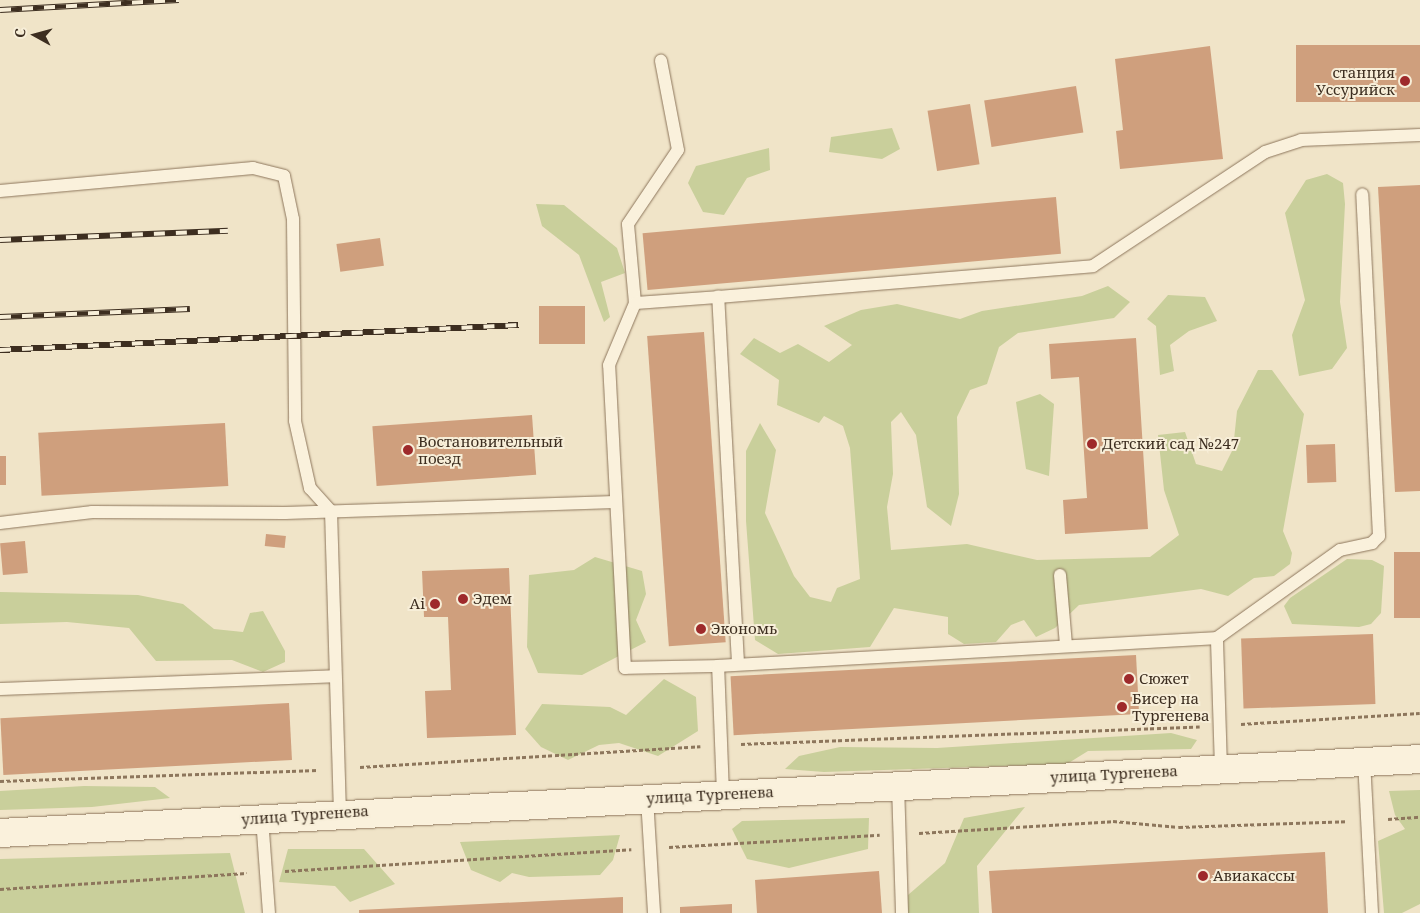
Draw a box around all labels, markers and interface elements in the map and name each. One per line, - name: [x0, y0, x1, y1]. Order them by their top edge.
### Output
- north arrow: [10, 10, 60, 60]
- text: С: [10, 27, 30, 39]
- place label: станция Уссурийск: [1316, 63, 1395, 98]
- marker: станция Уссурийск: [1399, 75, 1411, 87]
- place label: Востановительный поезд: [418, 432, 563, 467]
- place label: Детский сад №247: [1102, 435, 1239, 453]
- marker: Детский сад №247: [1086, 438, 1098, 450]
- marker: Востановительный поезд: [402, 444, 414, 456]
- place label: Эдем: [473, 590, 512, 608]
- marker: Эдем: [457, 593, 469, 605]
- place label: Ai: [410, 595, 425, 613]
- marker: Ai: [429, 598, 441, 610]
- place label: Экономь: [711, 620, 777, 638]
- marker: Экономь: [695, 623, 707, 635]
- place label: Сюжет: [1139, 670, 1189, 688]
- marker: Сюжет: [1123, 673, 1135, 685]
- place label: Бисер на Тургенева: [1132, 689, 1210, 724]
- marker: Бисер на Тургенева: [1116, 701, 1128, 713]
- street label: улица Тургенева: [1050, 762, 1178, 786]
- street label: улица Тургенева: [646, 783, 774, 807]
- street label: улица Тургенева: [241, 802, 369, 828]
- place label: Авиакассы: [1213, 867, 1295, 885]
- marker: Авиакассы: [1197, 870, 1209, 882]

